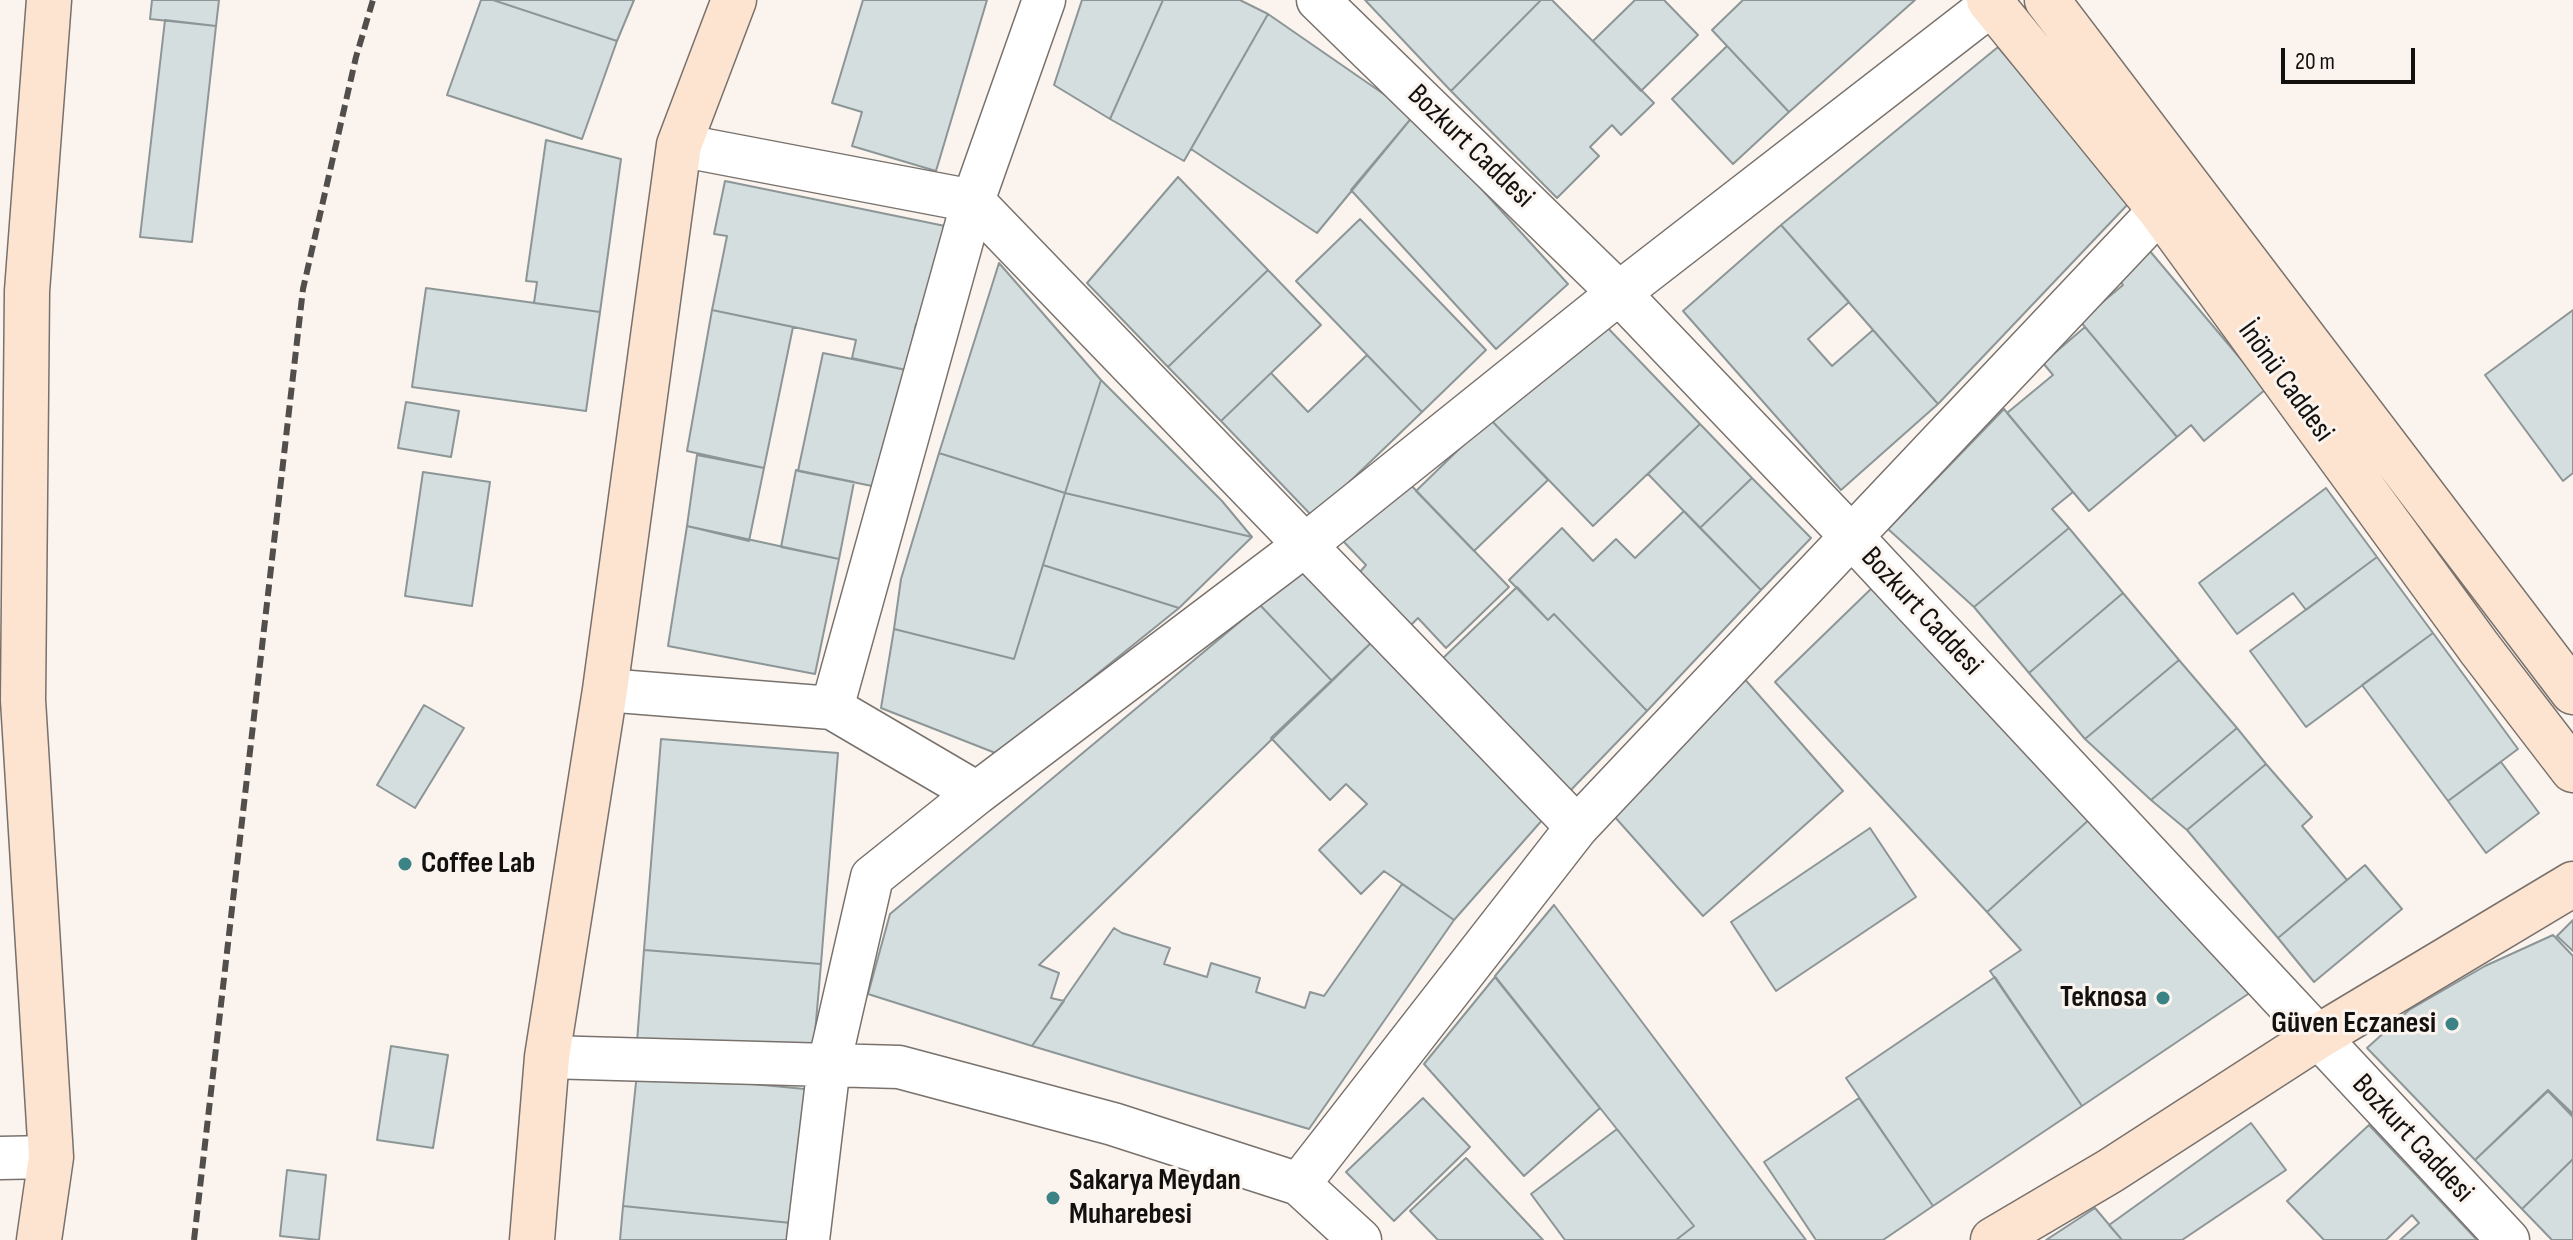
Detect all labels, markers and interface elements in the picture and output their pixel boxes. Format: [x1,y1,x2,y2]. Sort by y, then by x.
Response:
scale bar [2285,32,2419,82]
text: 20 m [2295,47,2335,76]
street label: Bozkurt Caddesi [1399,78,1541,216]
street label: İnönü Caddesi [2229,315,2341,449]
street label: Bozkurt Caddesi [1853,540,1989,684]
place label: Coffee Lab [421,846,535,882]
marker: Coffee Lab [396,855,414,873]
place label: Teknosa [2060,980,2147,1016]
marker: Teknosa [2154,989,2172,1007]
place label: Güven Eczanesi [2271,1006,2436,1042]
marker: Güven Eczanesi [2443,1015,2461,1033]
street label: Bozkurt Caddesi [2344,1067,2480,1211]
place label: Sakarya Meydan Muharebesi [1069,1163,1241,1234]
marker: Sakarya Meydan Muharebesi [1044,1189,1062,1207]

